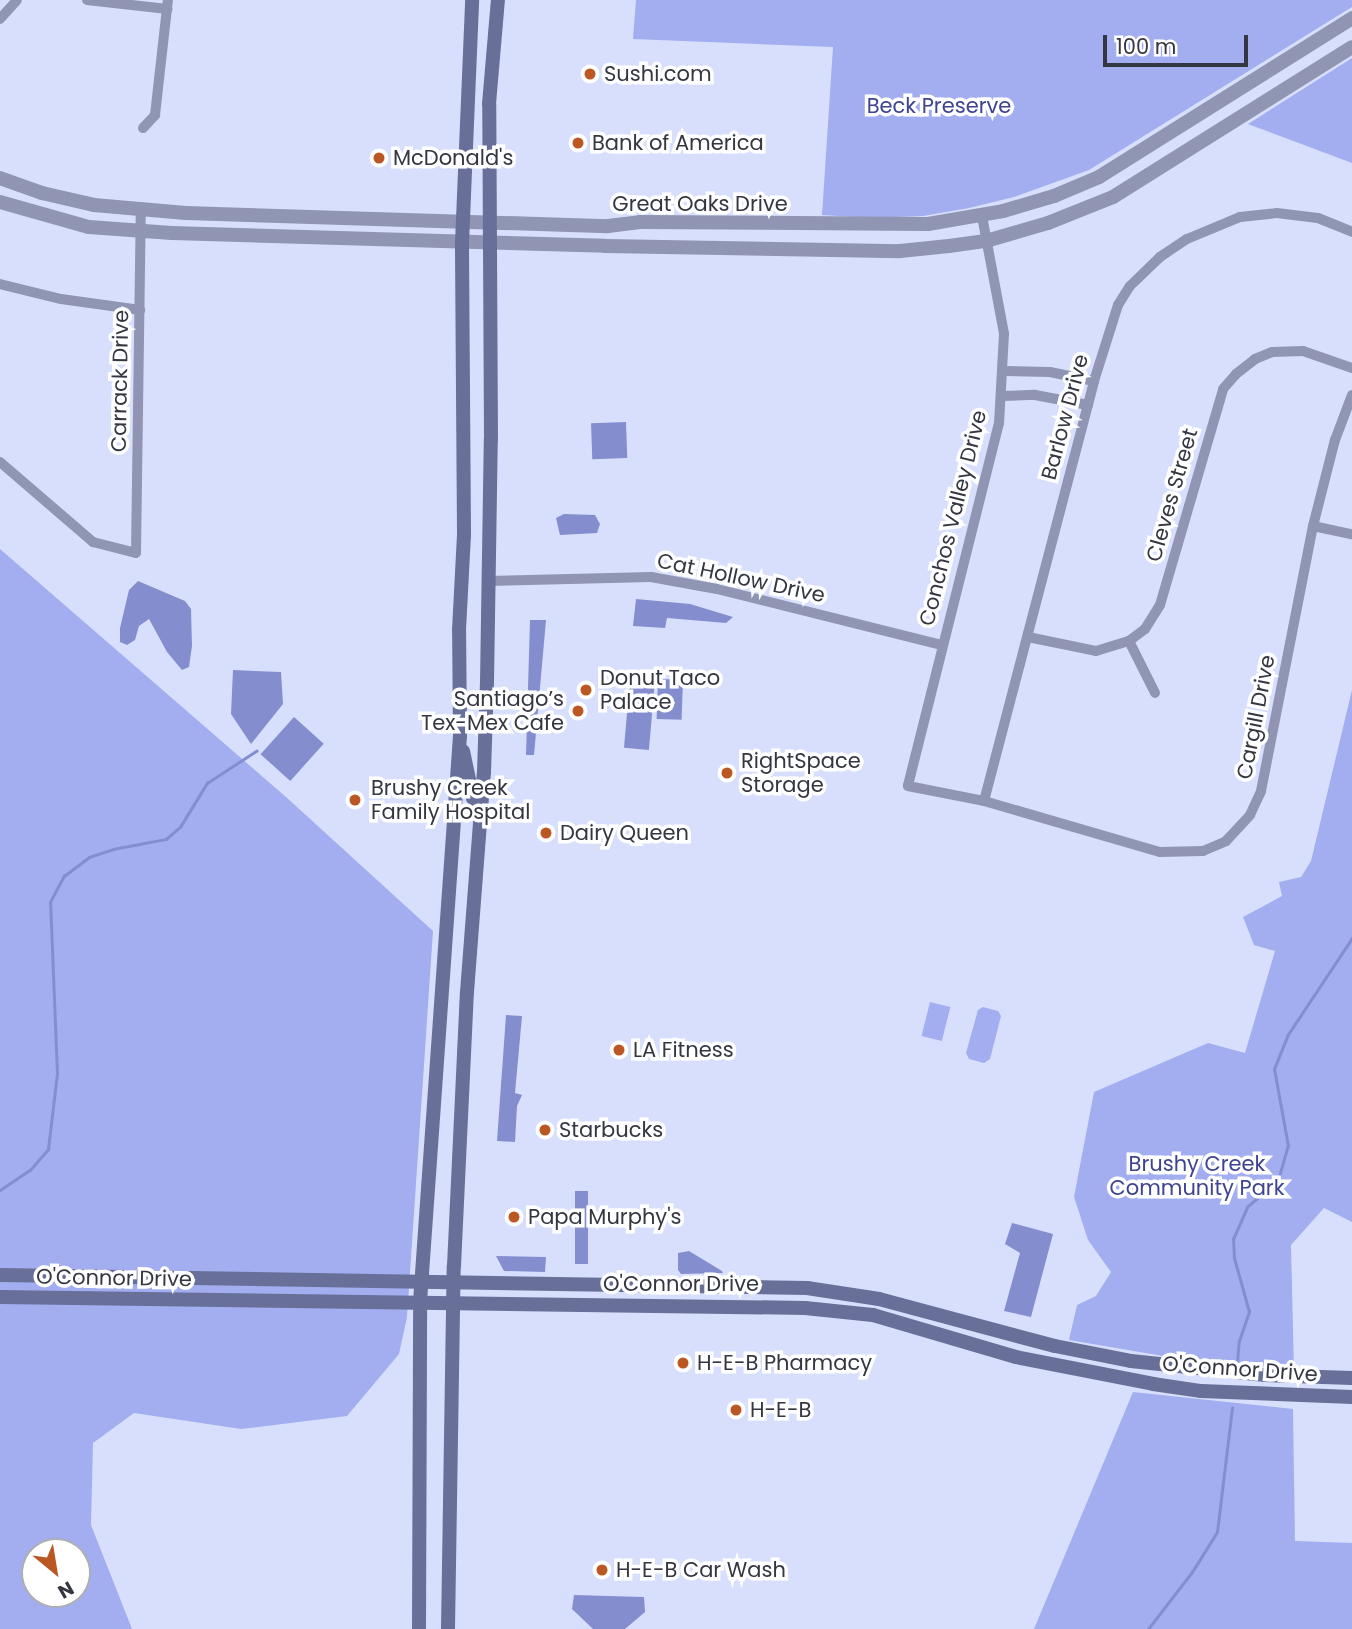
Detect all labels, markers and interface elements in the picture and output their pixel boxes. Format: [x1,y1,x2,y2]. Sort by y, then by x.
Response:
scale bar [1107,21,1252,65]
text: 100 m [1116,32,1176,61]
place label: Sushi.com [604,61,712,87]
marker: Sushi.com [582,66,598,82]
park label: Beck Preserve [867,93,1011,119]
place label: Bank of America [592,130,764,156]
marker: Bank of America [570,135,586,151]
place label: McDonald's [393,145,513,171]
marker: McDonald's [371,150,387,166]
street label: Great Oaks Drive [612,191,788,217]
street label: Carrack Drive [106,310,134,452]
street label: Barlow Drive [1036,351,1094,483]
street label: Conchos Valley Drive [914,408,992,628]
street label: Cleves Street [1141,426,1203,564]
street label: Cat Hollow Drive [655,548,827,608]
street label: Cargill Drive [1232,653,1280,781]
place label: Donut Taco Palace [600,665,720,715]
marker: Donut Taco Palace [578,682,594,698]
place label: Santiago’s Tex-Mex Cafe [421,686,564,736]
marker: Santiago’s Tex-Mex Cafe [570,703,586,719]
place label: RightSpace Storage [741,748,861,798]
marker: RightSpace Storage [719,765,735,781]
place label: Brushy Creek Family Hospital [371,775,530,825]
marker: Brushy Creek Family Hospital [345,790,365,810]
place label: Dairy Queen [560,820,689,846]
marker: Dairy Queen [538,825,554,841]
place label: LA Fitness [633,1037,734,1063]
marker: LA Fitness [611,1042,627,1058]
place label: Starbucks [559,1117,663,1143]
marker: Starbucks [537,1122,553,1138]
park label: Brushy Creek Community Park [1109,1151,1285,1201]
place label: Papa Murphy's [528,1204,681,1230]
marker: Papa Murphy's [506,1209,522,1225]
street label: O'Connor Drive [36,1264,192,1292]
street label: O'Connor Drive [603,1271,759,1297]
place label: H-E-B Pharmacy [697,1350,872,1376]
street label: O'Connor Drive [1161,1351,1319,1387]
marker: H-E-B Pharmacy [675,1355,691,1371]
place label: H-E-B [750,1397,811,1423]
marker: H-E-B [728,1402,744,1418]
north arrow [21,1538,91,1608]
place label: H-E-B Car Wash [616,1557,786,1583]
marker: H-E-B Car Wash [594,1562,610,1578]
text: N [53,1575,79,1605]

